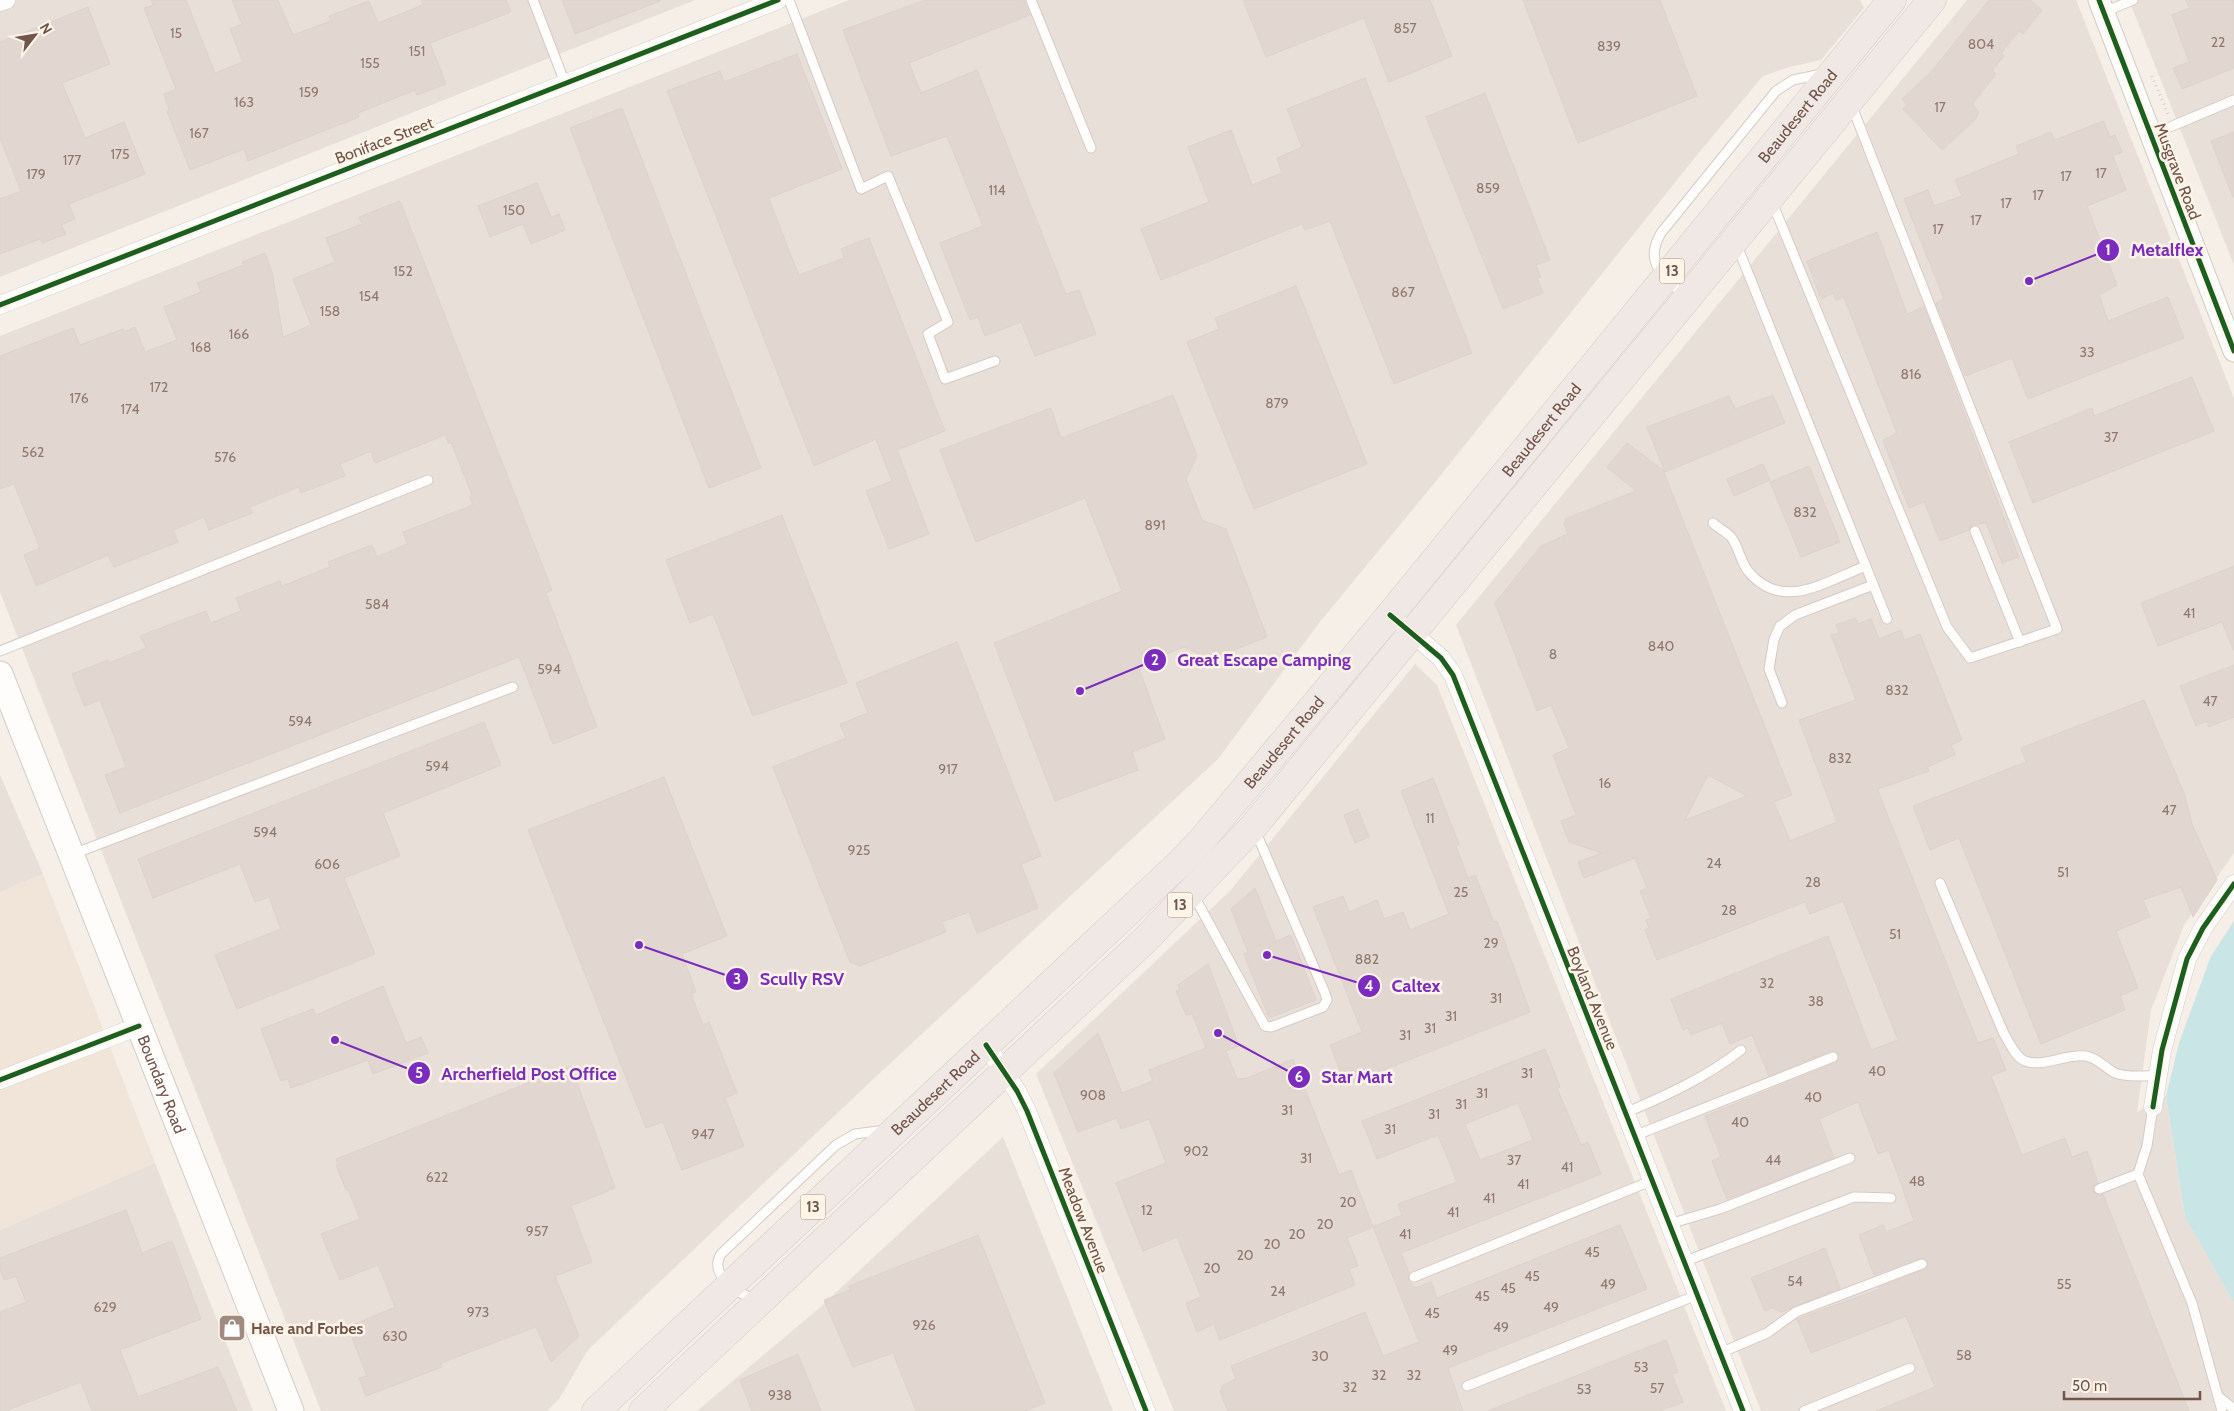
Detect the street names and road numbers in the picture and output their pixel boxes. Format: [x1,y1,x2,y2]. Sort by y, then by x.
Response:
street label: Beaudesert Road [1754,66,1841,167]
street label: Boniface Street [332,113,437,168]
street label: Musgrave Road [2150,120,2205,222]
road number: 13 [1660,258,1684,284]
street label: Beaudesert Road [1498,380,1585,480]
street label: Beaudesert Road [1240,693,1328,793]
road number: 13 [1168,892,1192,918]
street label: Boyland Avenue [1563,944,1622,1053]
street label: Boundary Road [134,1033,189,1136]
street label: Beaudesert Road [887,1047,984,1139]
street label: Meadow Avenue [1055,1164,1113,1276]
road number: 13 [800,1194,826,1220]

